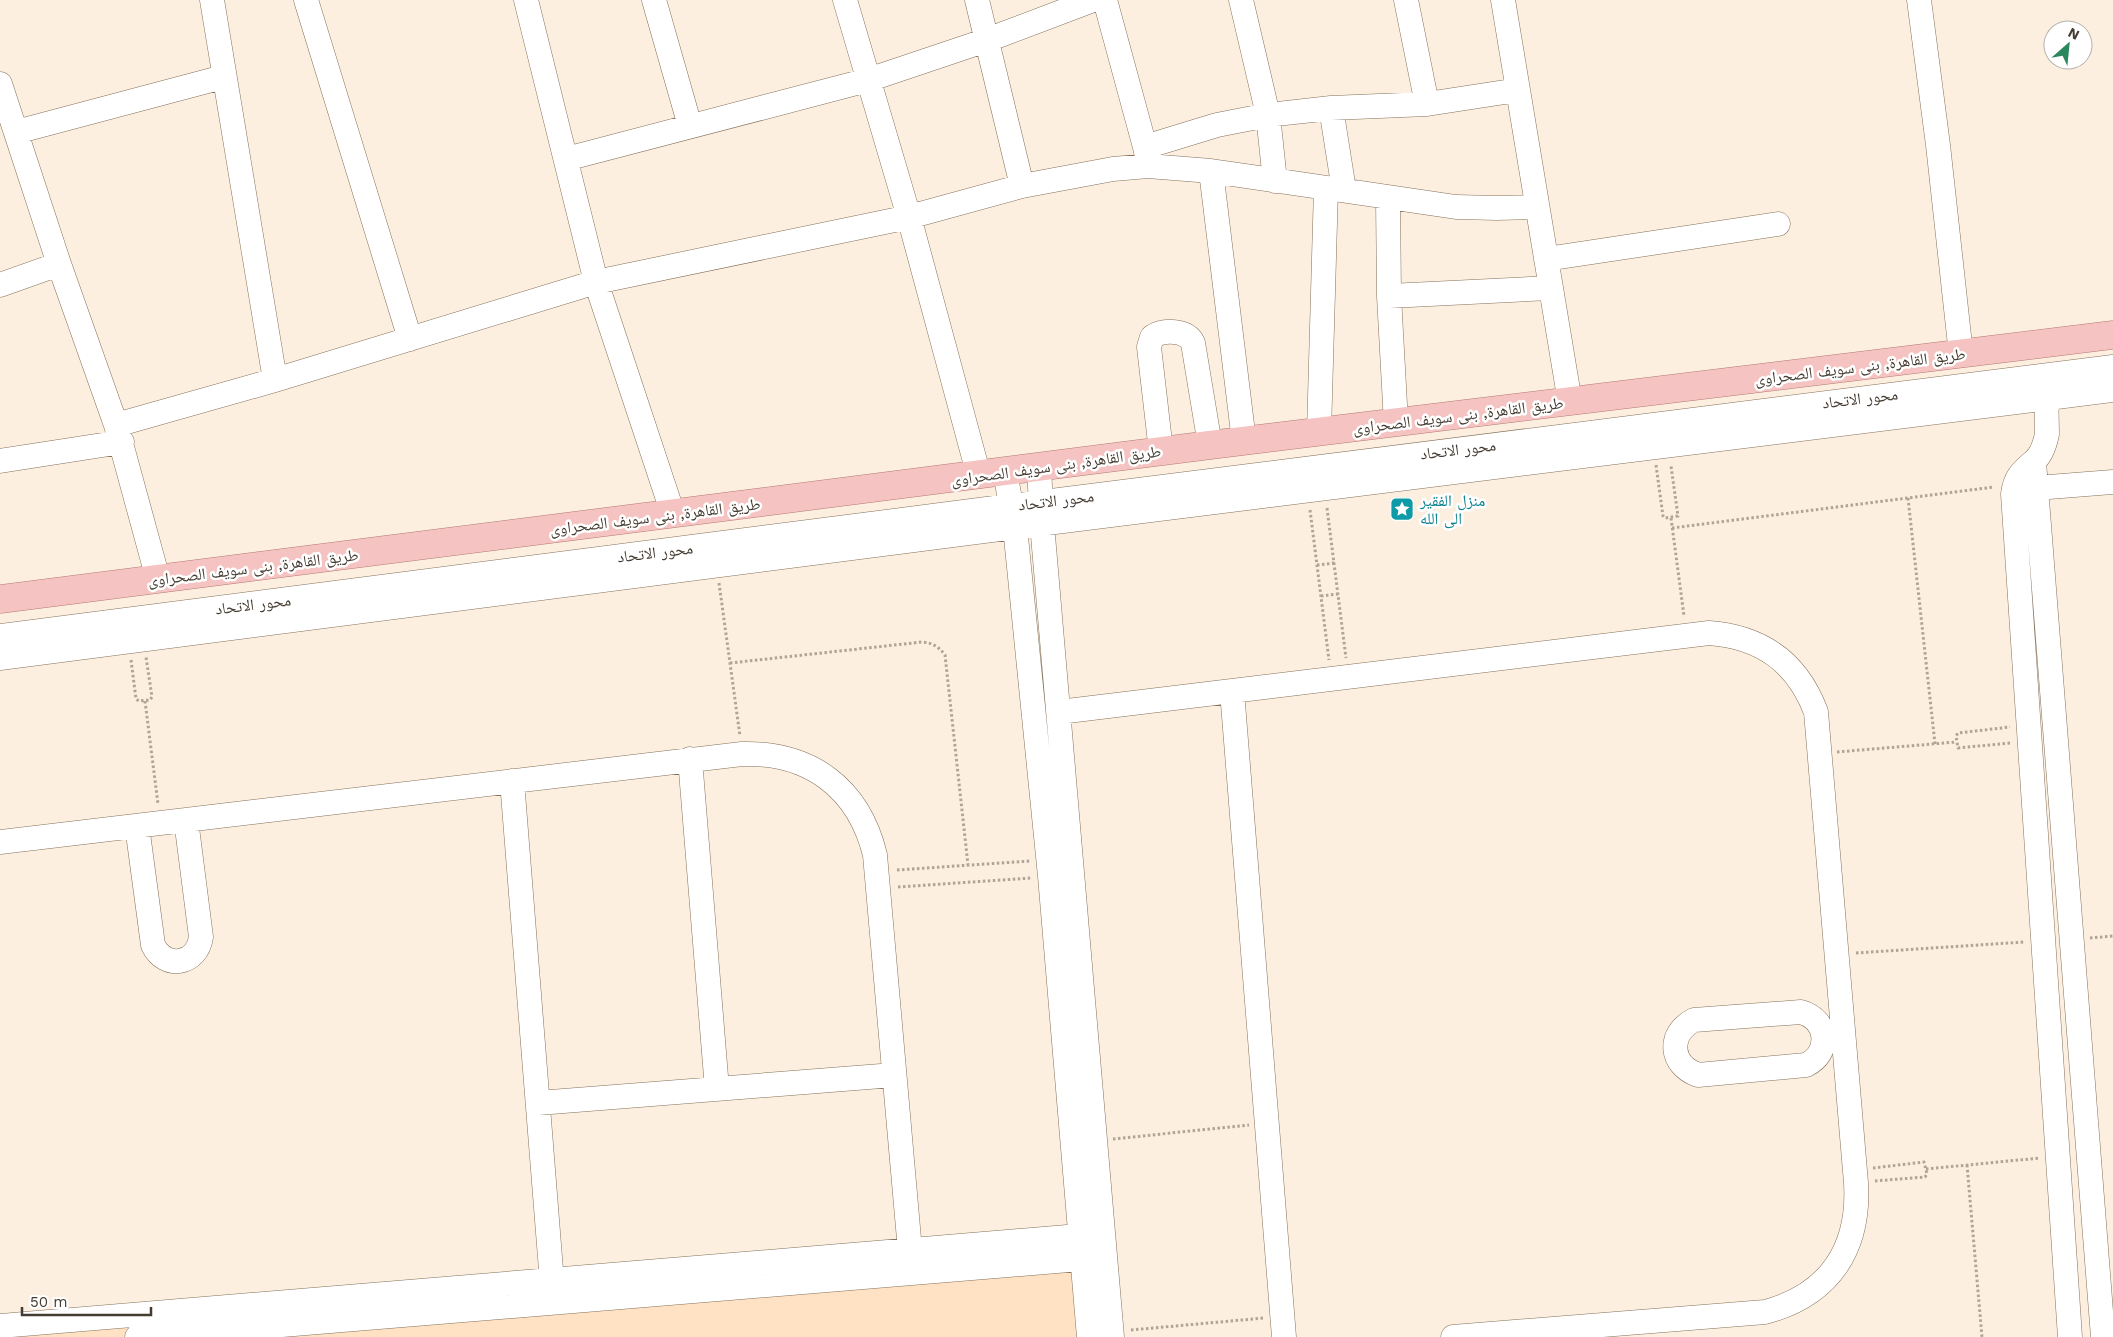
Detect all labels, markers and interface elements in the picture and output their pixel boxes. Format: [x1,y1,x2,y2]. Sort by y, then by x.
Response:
north arrow [2043,20,2093,70]
text: N [2066,24,2082,43]
street label: طريق القاهرة, بنى سويف الصحراوى [1754,344,1967,390]
street label: محور الاتحاد [1821,384,1899,413]
street label: طريق القاهرة, بنى سويف الصحراوى [1352,393,1565,439]
street label: محور الاتحاد [1419,435,1497,464]
street label: طريق القاهرة, بنى سويف الصحراوى [950,441,1163,491]
street label: محور الاتحاد [1017,486,1095,515]
place label: منزل الفقير الى الله [1419,491,1485,529]
street label: طريق القاهرة, بنى سويف الصحراوى [549,494,762,540]
place icon: منزل الفقير الى الله [1389,496,1415,522]
street label: محور الاتحاد [616,538,694,567]
street label: طريق القاهرة, بنى سويف الصحراوى [147,545,360,591]
street label: محور الاتحاد [214,590,292,619]
scale bar [22,1284,151,1316]
text: 50 m [30,1293,67,1311]

